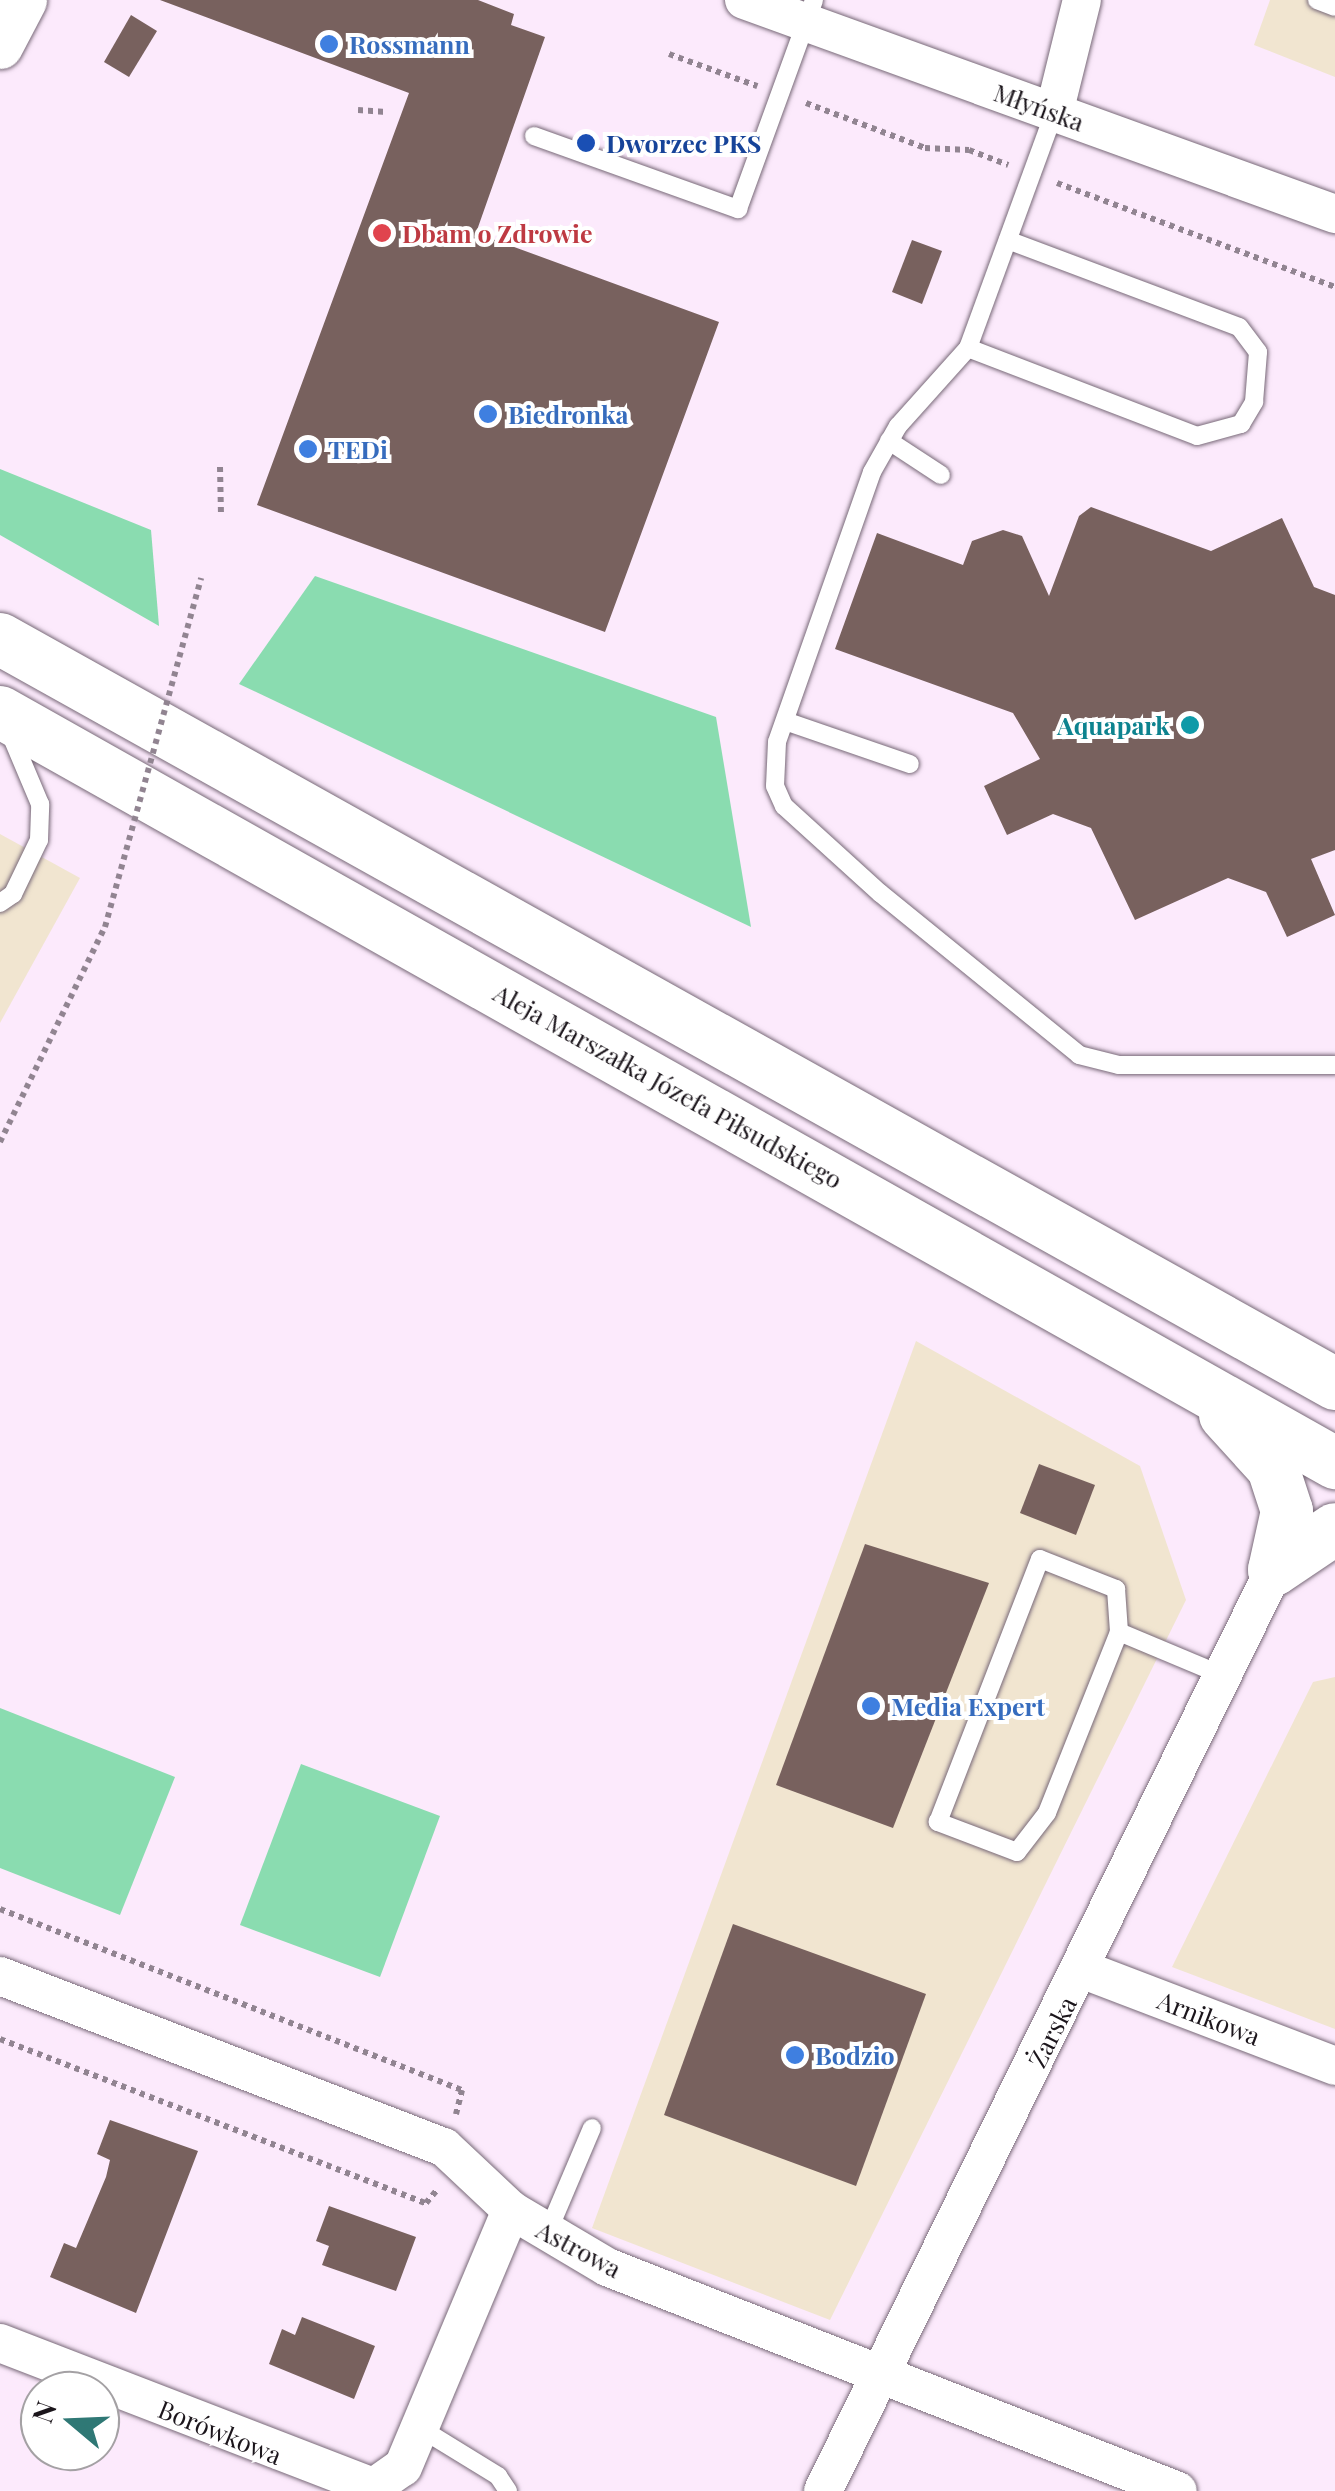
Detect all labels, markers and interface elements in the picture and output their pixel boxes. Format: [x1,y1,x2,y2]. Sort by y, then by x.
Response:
place label: Rossmann [349,29,470,59]
marker: Rossmann [318,33,340,55]
street label: Młyńska [990,77,1088,137]
place label: Dworzec PKS [606,128,761,158]
marker: Dworzec PKS [575,132,597,154]
place label: Dbam o Zdrowie [402,218,593,248]
marker: Dbam o Zdrowie [371,222,393,244]
place label: Biedronka [508,399,628,429]
marker: Biedronka [477,403,499,425]
place label: TEDi [328,434,388,464]
marker: TEDi [297,438,319,460]
place label: Aquapark [1057,710,1170,740]
marker: Aquapark [1179,714,1201,736]
street label: Aleja Marszałka Józefa Piłsudskiego [488,977,848,1195]
place label: Media Expert [891,1691,1045,1721]
marker: Media Expert [860,1695,882,1717]
street label: Arnikowa [1154,1985,1264,2051]
street label: Żarska [1021,1992,1083,2072]
place label: Bodzio [815,2040,895,2070]
marker: Bodzio [784,2044,806,2066]
street label: Astrowa [532,2214,626,2284]
north arrow [20,2371,120,2471]
street label: Borówkowa [154,2394,286,2470]
text: N [22,2396,64,2427]

